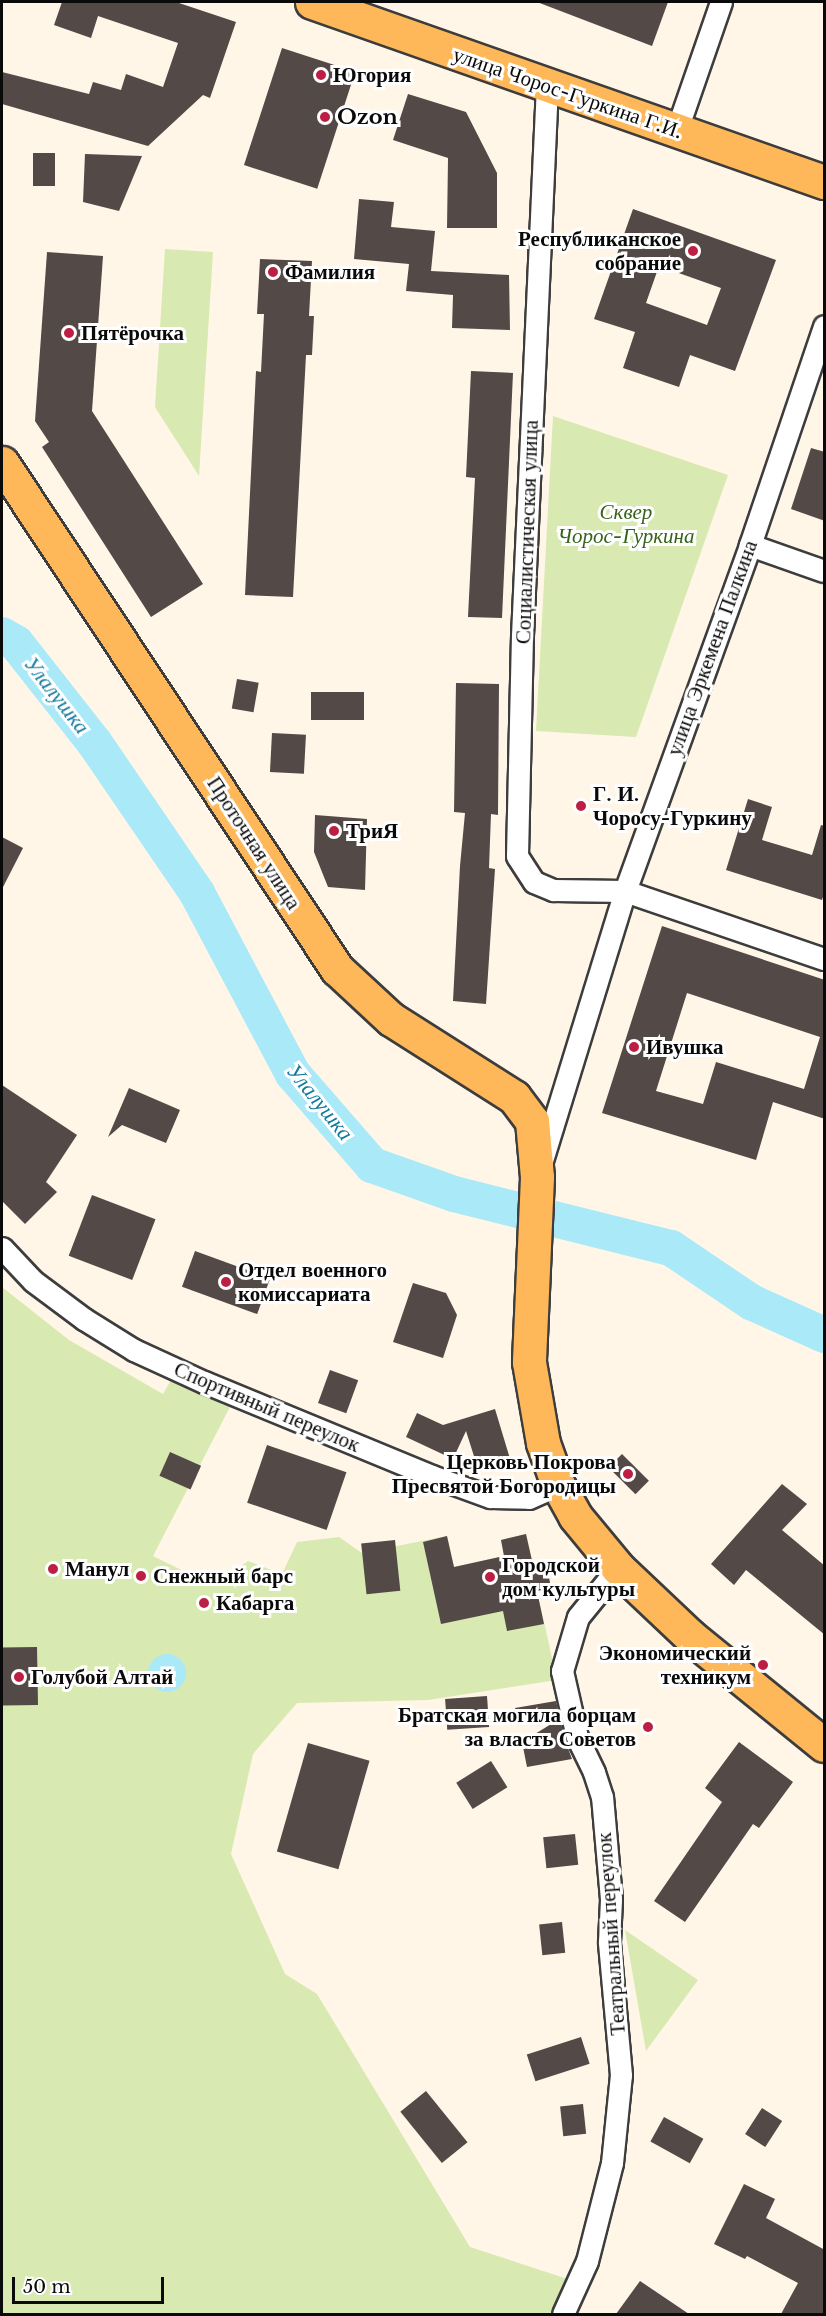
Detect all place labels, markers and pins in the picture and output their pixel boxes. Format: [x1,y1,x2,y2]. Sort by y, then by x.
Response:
place label: Югория [333,62,411,88]
marker: Югория [314,68,328,82]
place label: Ozon [337,104,398,130]
marker: Ozon [318,110,332,124]
place label: Республиканское собрание [518,226,681,276]
marker: Республиканское собрание [686,244,700,258]
place label: Фамилия [285,259,375,285]
marker: Фамилия [266,265,280,279]
place label: Пятёрочка [81,320,184,346]
marker: Пятёрочка [62,326,76,340]
place label: Г. И. Чоросу-Гуркину [593,781,752,831]
marker: Г. И. Чоросу-Гуркину [574,799,588,813]
place label: ТриЯ [346,818,398,844]
marker: ТриЯ [327,824,341,838]
place label: Ивушка [646,1034,723,1060]
marker: Ивушка [627,1040,641,1054]
place label: Отдел военного комиссариата [238,1257,387,1307]
marker: Отдел военного комиссариата [219,1275,233,1289]
place label: Церковь Покрова Пресвятой Богородицы [392,1449,616,1499]
marker: Церковь Покрова Пресвятой Богородицы [621,1467,635,1481]
place label: Городской дом культуры [502,1552,635,1602]
place label: Манул [65,1556,129,1582]
marker: Манул [46,1562,60,1576]
place label: Снежный барс [153,1563,293,1589]
marker: Снежный барс [134,1569,148,1583]
marker: Городской дом культуры [483,1570,497,1584]
place label: Кабарга [216,1590,294,1616]
marker: Кабарга [197,1596,211,1610]
place label: Экономический техникум [599,1640,751,1690]
marker: Экономический техникум [756,1658,770,1672]
place label: Голубой Алтай [31,1664,173,1690]
marker: Голубой Алтай [12,1670,26,1684]
place label: Братская могила борцам за власть Советов [398,1702,636,1752]
marker: Братская могила борцам за власть Советов [641,1720,655,1734]

